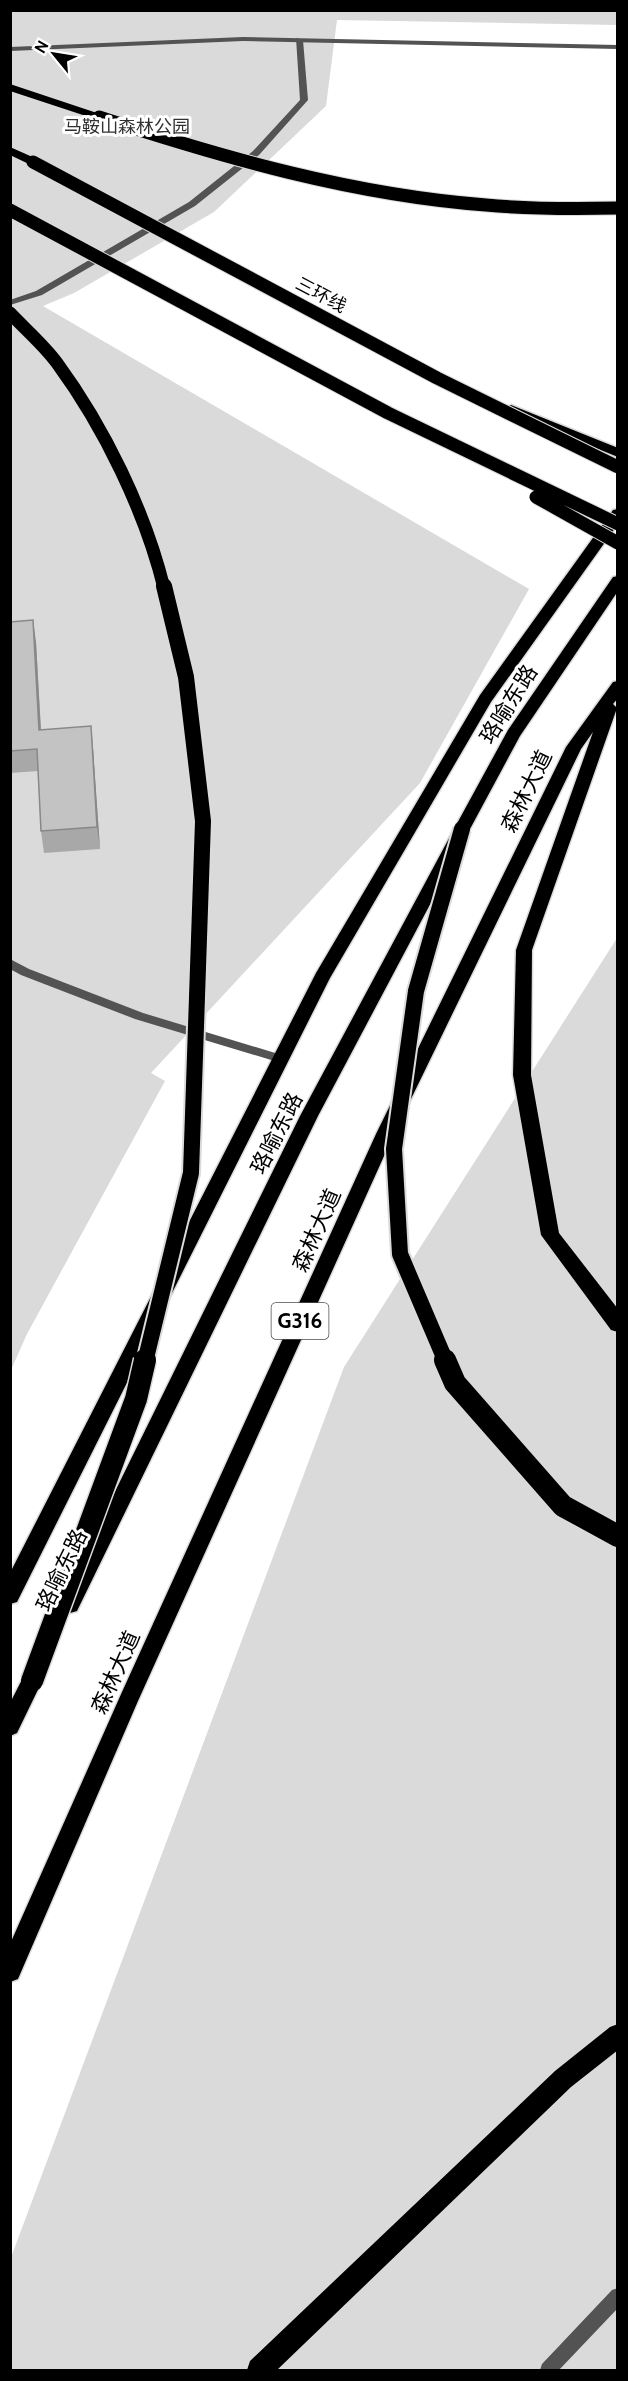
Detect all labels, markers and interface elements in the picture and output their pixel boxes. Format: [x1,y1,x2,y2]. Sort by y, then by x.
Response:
north arrow [24,24,84,84]
text: N [30,37,52,56]
park label: 马鞍山森林公园 [64,116,190,138]
street label: 三环线 [292,273,350,317]
street label: 珞喻东路 [474,660,543,749]
street label: 森林大道 [495,746,558,837]
street label: 珞喻东路 [244,1088,308,1179]
street label: 森林大道 [286,1185,347,1276]
road number: G316 [272,1303,328,1339]
street label: 珞喻东路 [30,1525,93,1616]
street label: 森林大道 [85,1627,146,1718]

